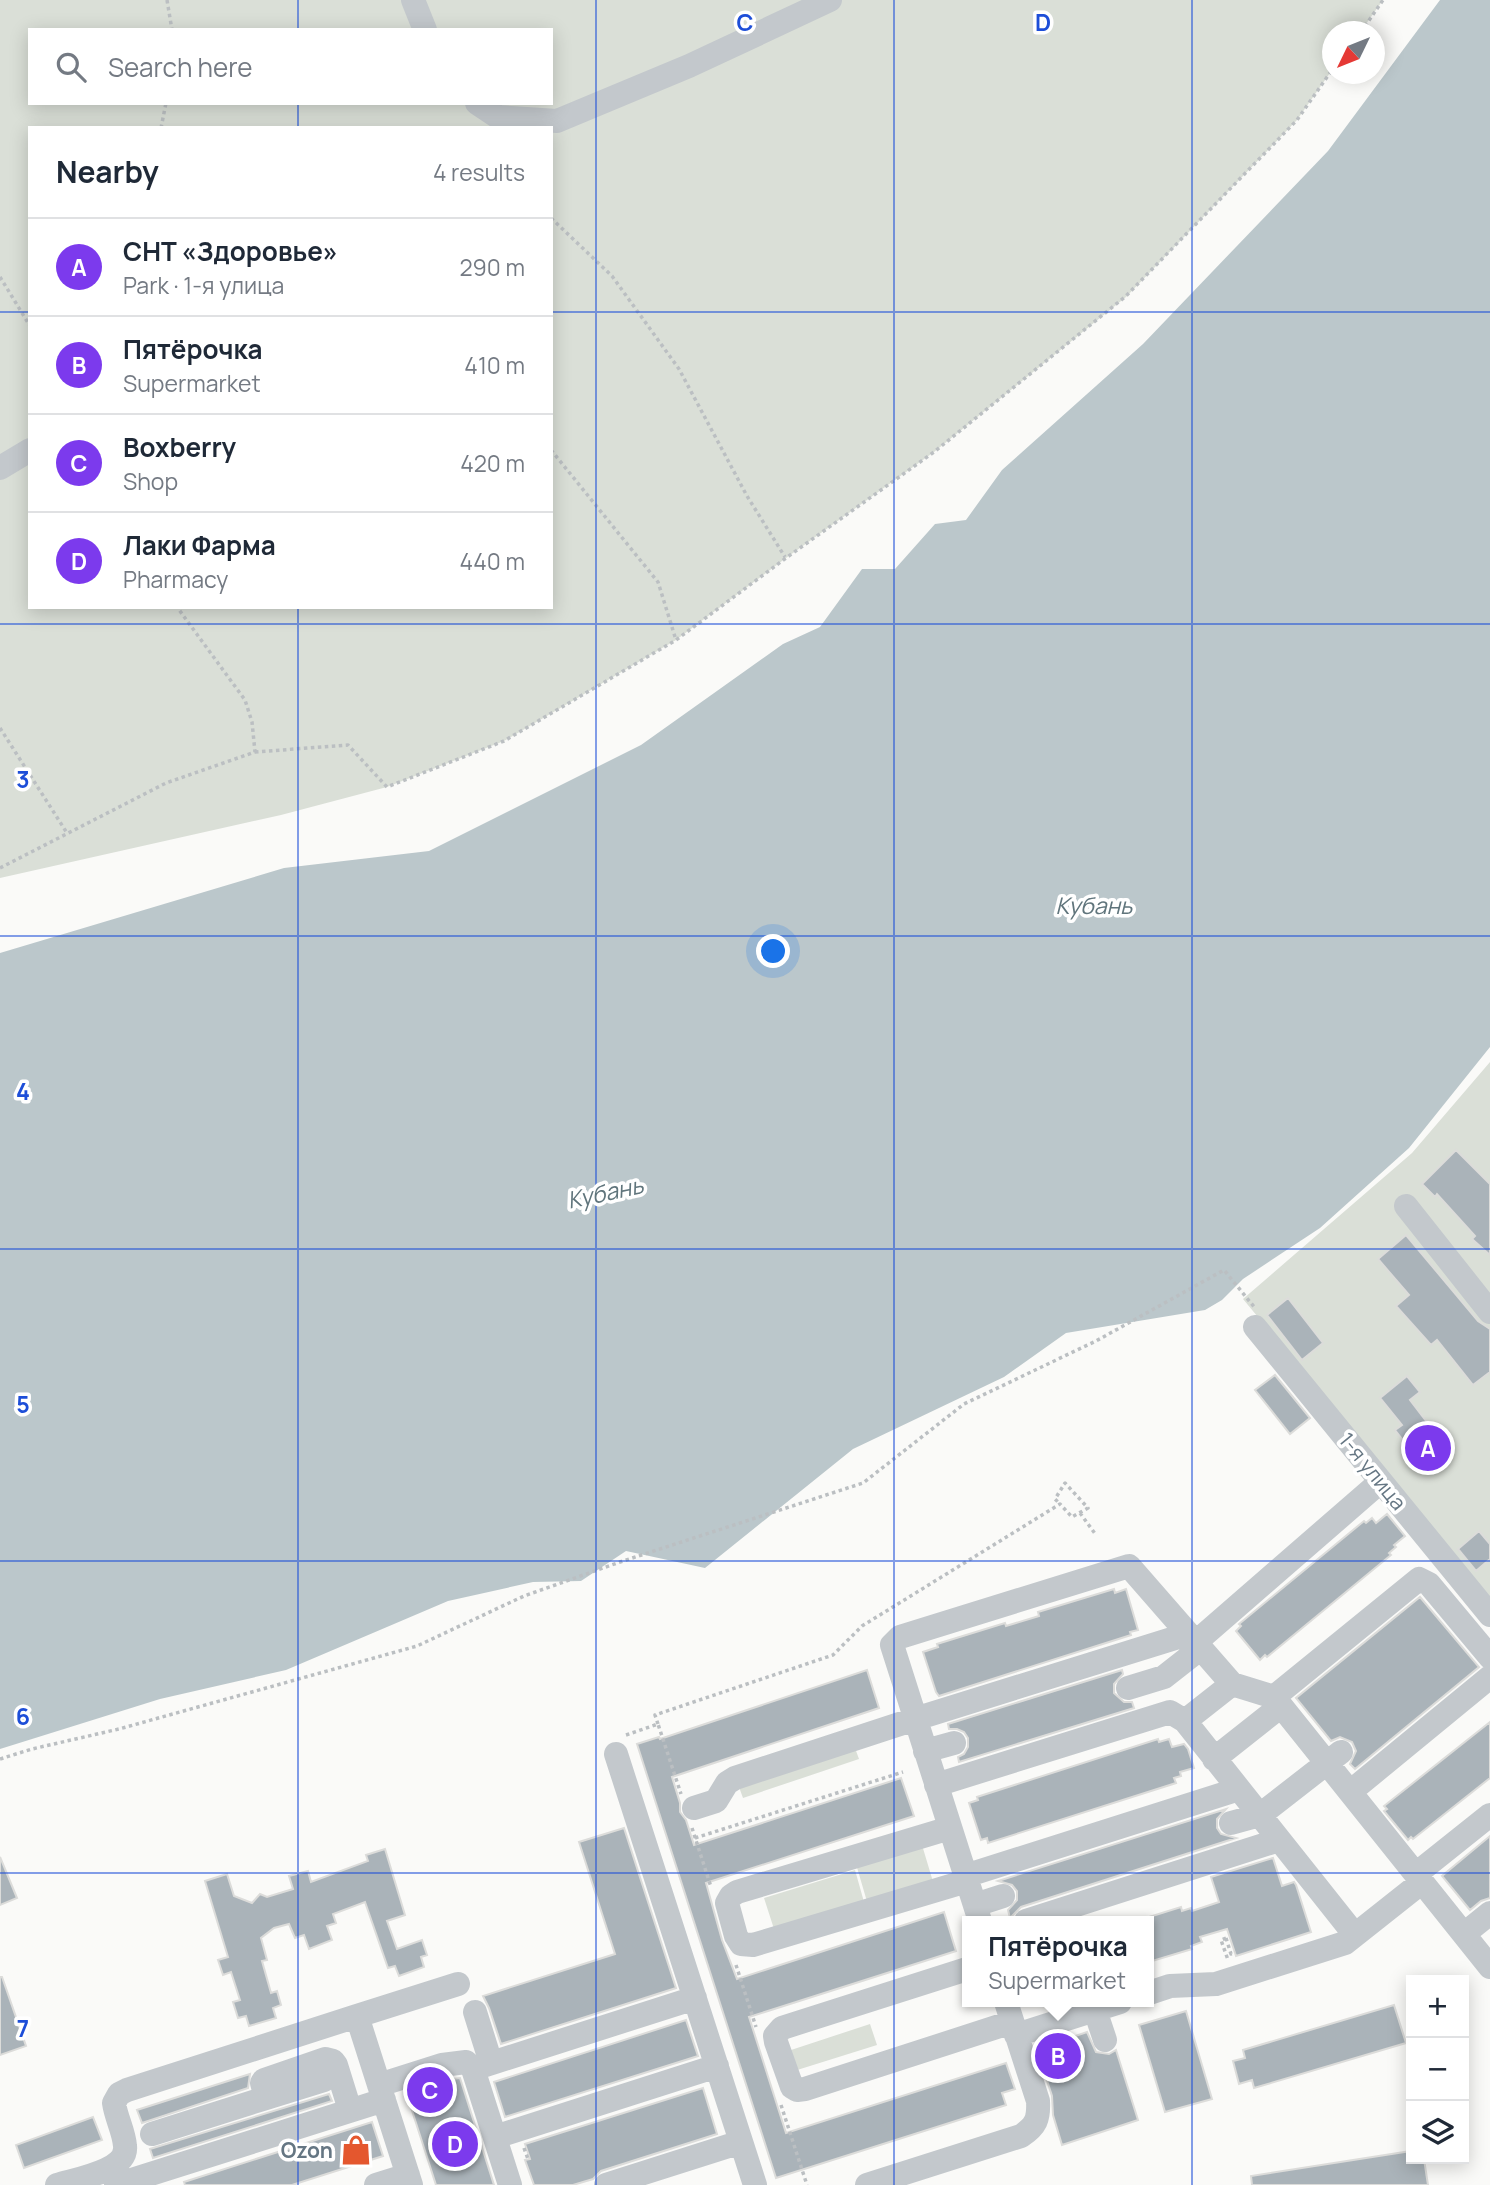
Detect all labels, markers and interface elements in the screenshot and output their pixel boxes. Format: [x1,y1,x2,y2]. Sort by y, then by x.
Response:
text: C [737,6,754,38]
text: D [1035,6,1051,38]
north arrow [1322,21,1385,84]
search box [28,28,553,105]
icon: search [52,48,90,86]
text: Search here [108,49,253,85]
text: Nearby [56,151,159,192]
text: 4 results [433,156,525,188]
text: СНТ «Здоровье» [123,233,338,269]
text: A [71,251,87,283]
text: 290 m [459,251,525,283]
text: Park · 1-я улица [123,269,284,301]
text: Пятёрочка [123,331,262,367]
text: B [72,349,86,381]
text: 410 m [464,349,525,381]
text: Supermarket [123,367,261,399]
text: Boxberry [123,429,236,465]
text: C [71,447,88,479]
text: 420 m [460,447,525,479]
text: Shop [123,465,178,497]
text: Лаки Фарма [123,527,276,563]
text: D [71,545,87,577]
text: 440 m [460,545,525,577]
text: Pharmacy [123,563,228,595]
text: 3 [16,763,30,795]
water label: Кубань [1056,889,1133,921]
your location [756,934,790,968]
text: 4 [16,1075,30,1107]
water label: Кубань [564,1168,647,1216]
text: 5 [16,1388,30,1420]
pin: A [1405,1422,1451,1474]
street label: 1-я улица [1333,1426,1413,1516]
text: 6 [16,1700,30,1732]
popup [962,1916,1154,2007]
text: Пятёрочка [988,1928,1128,1964]
text: Supermarket [988,1964,1126,1996]
map controls [1406,1975,1469,2164]
button: + [1406,1975,1469,2038]
text: 7 [17,2012,29,2044]
pin: B [1035,2030,1081,2082]
button: − [1406,2038,1469,2101]
pin: C [407,2064,453,2116]
button: layers [1406,2101,1469,2164]
pin: D [432,2118,478,2170]
shop icon: Ozon [339,2133,373,2167]
place label: Ozon [281,2136,333,2164]

